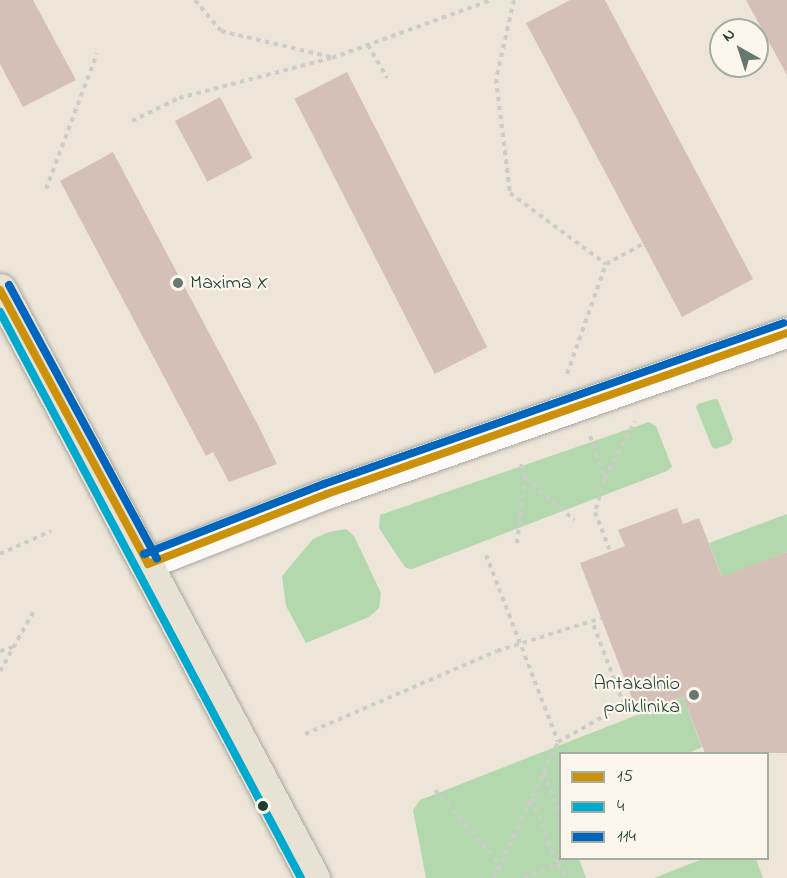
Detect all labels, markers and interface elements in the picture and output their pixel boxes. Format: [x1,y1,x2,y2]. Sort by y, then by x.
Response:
north arrow [709,18,769,78]
text: N [717,23,741,48]
place label: Maxima X [190,271,268,295]
marker: Maxima X [171,276,185,290]
place label: Antakalnio poliklinika [594,672,680,719]
marker: Antakalnio poliklinika [685,686,703,704]
legend [559,752,769,860]
text: 15 [617,764,633,790]
text: 4 [617,794,624,820]
unlabelled marker [257,800,269,812]
text: 114 [617,824,636,850]

